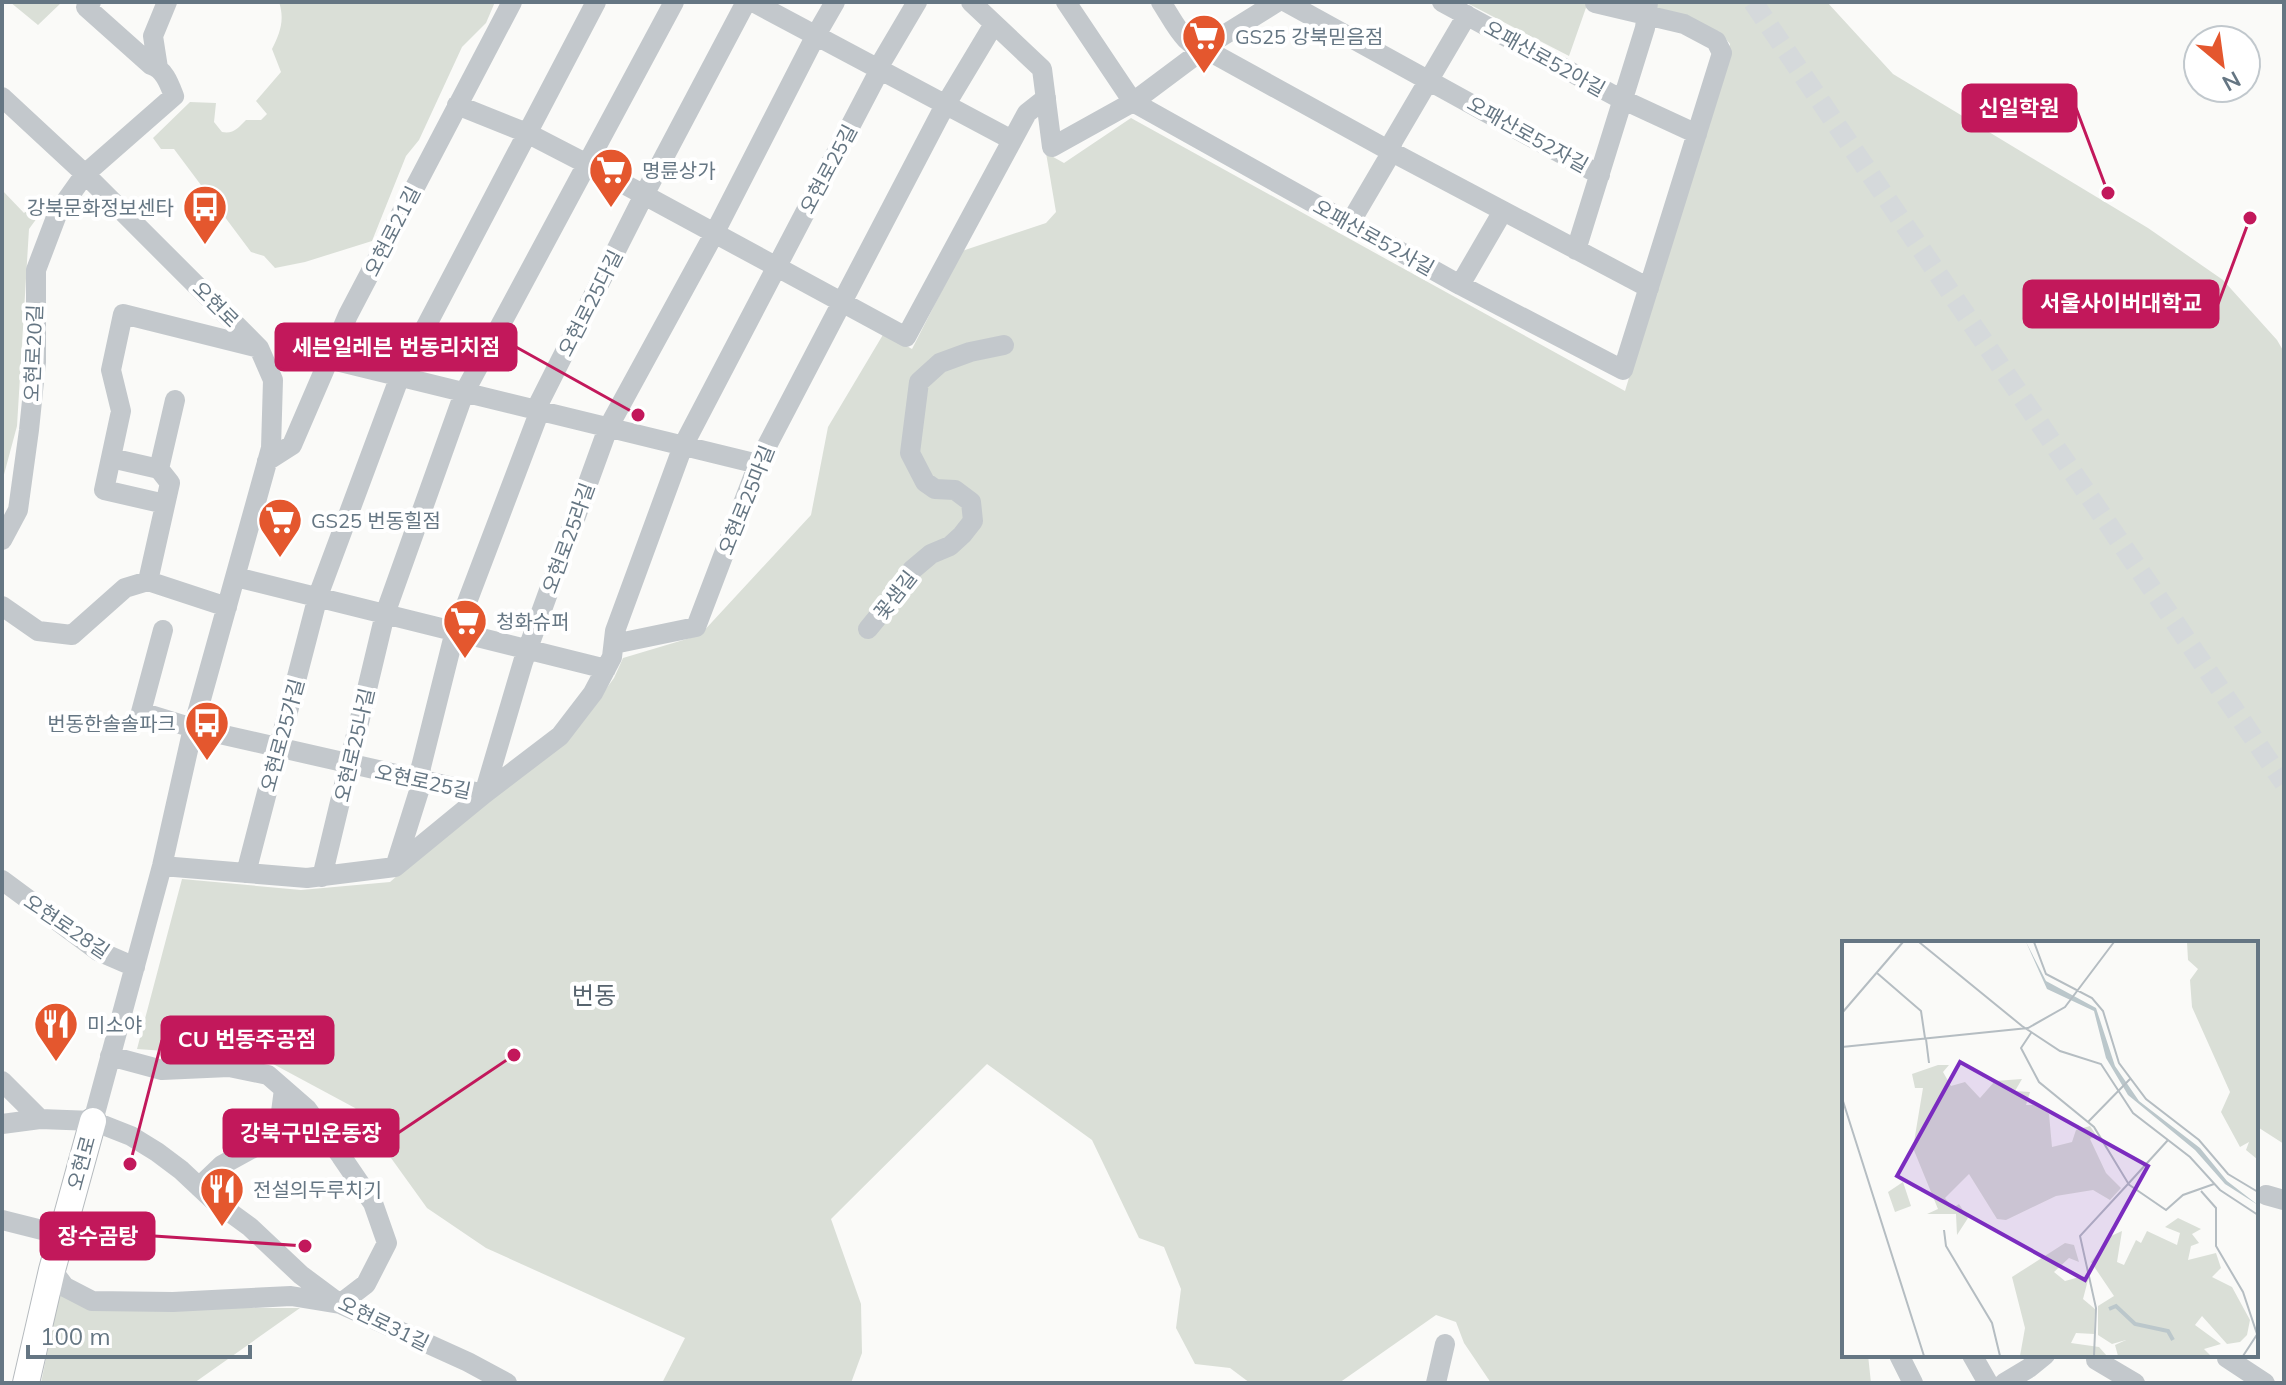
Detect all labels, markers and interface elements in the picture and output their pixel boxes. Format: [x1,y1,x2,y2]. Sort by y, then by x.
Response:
supermarket icon: GS25 강북믿음점 [1180,12,1228,75]
street label: 오패산로52아길 [1480,14,1610,102]
place label: GS25 강북믿음점 [1235,24,1383,49]
north arrow [2182,24,2262,104]
text: N [2218,65,2246,98]
callout: 신일학원 [1963,85,2076,131]
street label: 오패산로52자길 [1463,90,1593,178]
text: 신일학원 [1979,94,2059,122]
street label: 오현로25길 [794,120,862,218]
supermarket icon: 명륜상가 [587,146,635,209]
place label: 명륜상가 [642,158,716,183]
street label: 오현로21길 [359,182,425,280]
bus stop icon: 강북문화정보센타 [181,183,229,246]
street label: 오패산로52사길 [1309,193,1439,281]
place label: 강북문화정보센타 [27,195,174,220]
street label: 오현로25다길 [553,246,627,360]
street label: 오현로 [188,276,244,332]
callout: 서울사이버대학교 [2024,281,2218,327]
text: 서울사이버대학교 [2040,289,2202,317]
street label: 오현로20길 [19,304,47,402]
callout: 세븐일레븐 번동리치점 [276,324,516,370]
text: 세븐일레븐 번동리치점 [292,333,500,361]
street label: 오현로25마길 [713,442,779,558]
street label: 오현로25라길 [536,479,600,597]
supermarket icon: GS25 번동힐점 [256,496,304,559]
place label: GS25 번동힐점 [311,508,441,533]
street label: 꽃샘길 [868,566,922,624]
supermarket icon: 청화슈퍼 [441,597,489,660]
place label: 청화슈퍼 [496,609,570,634]
street label: 오현로25가길 [255,676,309,794]
street label: 오현로25나길 [329,686,379,804]
bus stop icon: 번동한솔솔파크 [183,699,231,762]
place label: 번동한솔솔파크 [47,711,176,736]
street label: 오현로25길 [373,759,473,803]
street label: 오현로28길 [20,888,114,964]
inset map [1842,941,2258,1357]
district label: 번동 [572,980,616,1010]
restaurant icon: 미소야 [32,1000,80,1063]
place label: 미소야 [87,1012,142,1037]
callout: CU 번동주공점 [162,1017,333,1063]
text: CU 번동주공점 [178,1025,316,1053]
callout: 강북구민운동장 [224,1110,398,1156]
text: 강북구민운동장 [240,1119,382,1147]
street label: 오현로 [62,1133,100,1193]
restaurant icon: 전설의두루치기 [198,1165,246,1228]
place label: 전설의두루치기 [253,1177,382,1202]
callout: 장수곰탕 [41,1213,154,1259]
text: 장수곰탕 [58,1222,138,1250]
street label: 오현로31길 [335,1290,433,1356]
scale bar [28,1309,250,1359]
text: 100 m [40,1321,111,1351]

